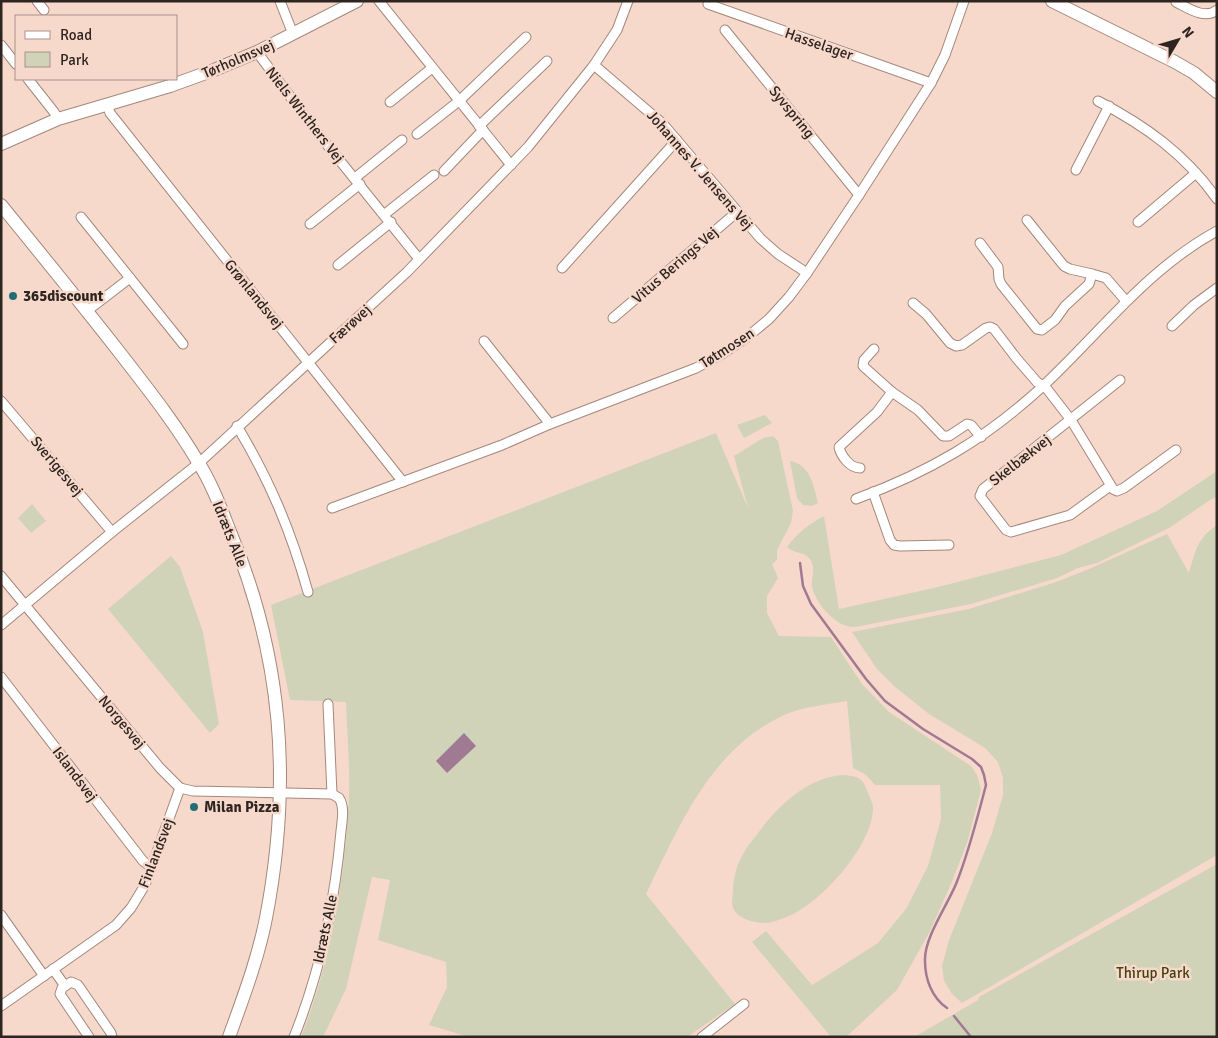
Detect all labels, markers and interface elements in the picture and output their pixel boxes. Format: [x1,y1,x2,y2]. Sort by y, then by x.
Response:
legend [15,15,178,80]
north arrow [1153,15,1203,65]
text: N [1178,23,1198,41]
street label: Hasselager [782,24,856,64]
text: Road [60,26,92,44]
street label: Tørholmsvej [199,36,277,82]
text: Park [60,51,89,69]
street label: Niels Winthers Vej [262,63,348,167]
street label: Syvspring [765,82,819,142]
street label: Johannes V. Jensens Vej [643,107,757,233]
street label: Vitus Berings Vej [628,223,722,307]
street label: Grønlandsvej [221,256,287,332]
place label: 365discount [23,287,104,305]
marker: 365discount [7,290,19,302]
street label: Færøvej [325,300,375,348]
street label: Tøtmosen [696,324,758,372]
street label: Skelbækvej [986,430,1054,490]
street label: Sverigesvej [27,433,87,499]
street label: Idræts Alle [209,498,251,570]
street label: Norgesvej [95,692,149,752]
street label: Islandsvej [49,743,101,805]
place label: Milan Pizza [204,798,280,816]
marker: Milan Pizza [188,801,200,813]
street label: Finlandsvej [134,816,178,890]
street label: Idræts Alle [309,893,341,965]
park label: Thirup Park [1116,964,1190,982]

